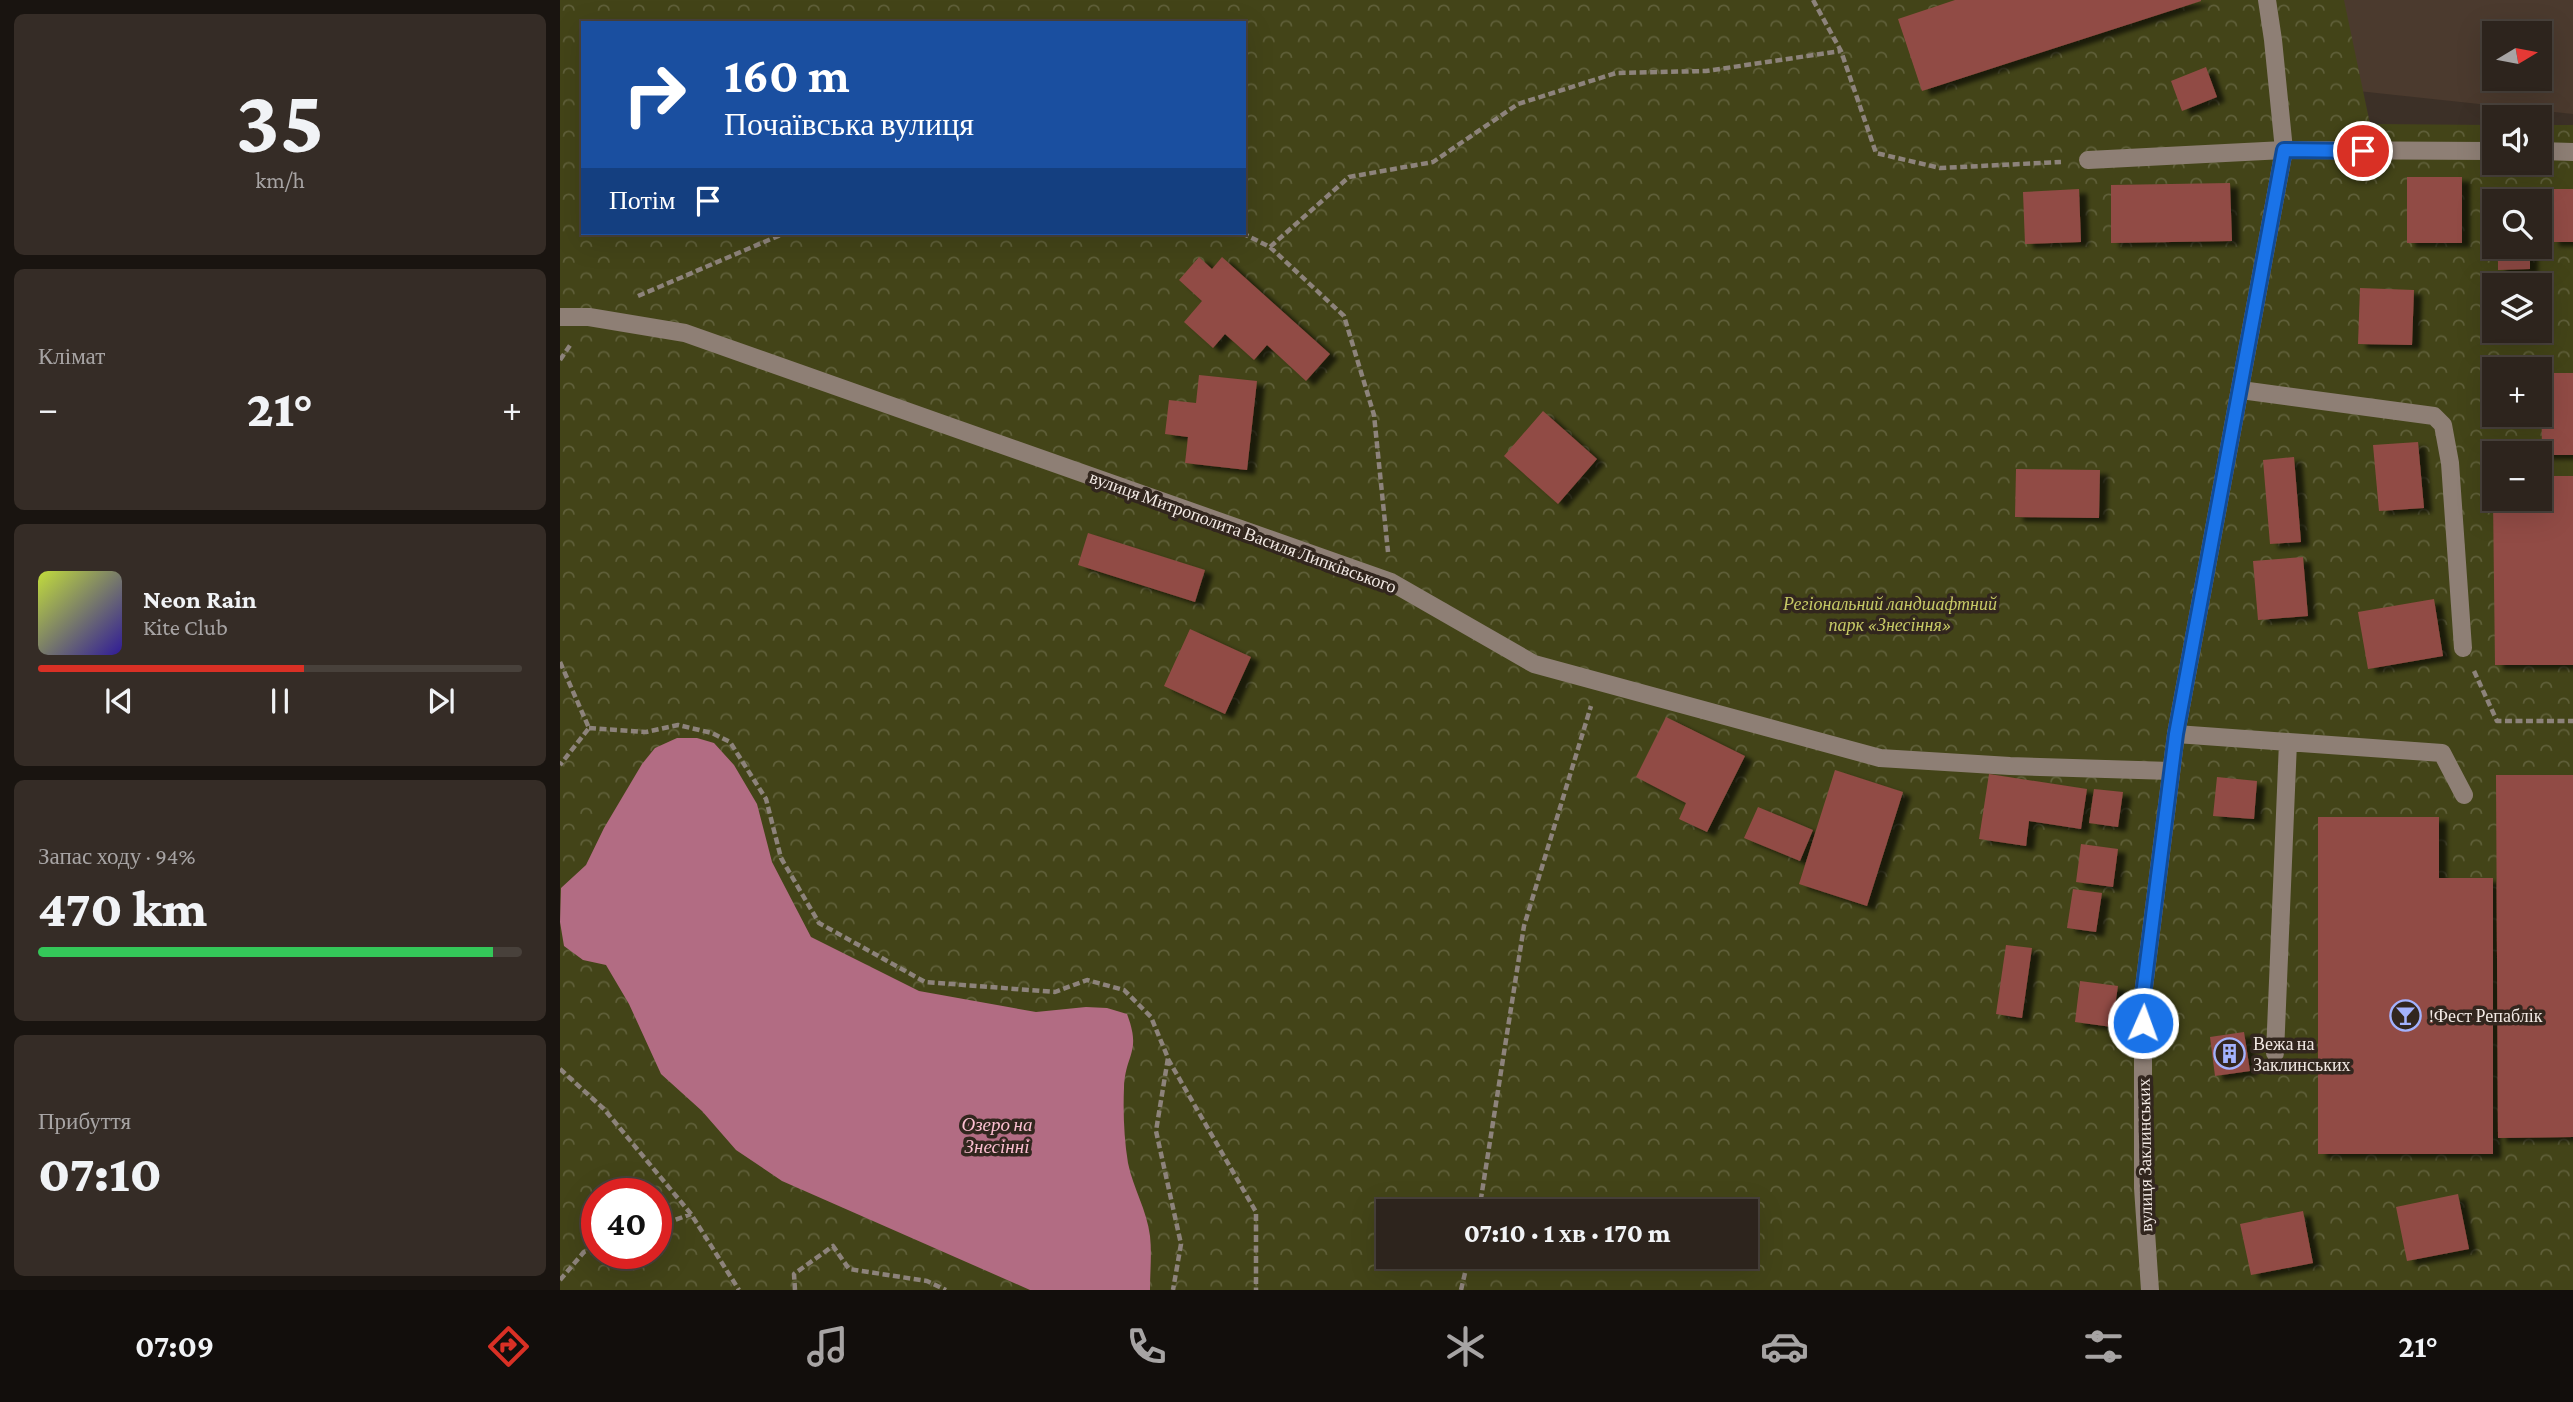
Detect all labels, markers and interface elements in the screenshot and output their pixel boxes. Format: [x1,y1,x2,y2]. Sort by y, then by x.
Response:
north arrow [2482,21,2552,91]
map controls [2482,21,2552,511]
text: 160 m [724,48,850,103]
icon: right [609,49,700,140]
text: 35 [235,70,325,172]
button: sound [2482,105,2552,175]
text: Почаївська вулиця [724,106,974,142]
pin [2333,121,2393,181]
icon: arrive [2344,132,2382,170]
text: km/h [255,167,305,193]
icon: arrive [689,182,727,220]
text: Потім [609,186,675,215]
button: search [2482,189,2552,259]
button: layers [2482,273,2552,343]
text: Клімат [38,343,105,369]
button: + [2482,357,2552,427]
text: 21° [247,379,313,437]
text: − [38,387,58,429]
text: + [502,387,522,429]
button: − [2482,441,2552,511]
street label: вулиця Митрополита Василя Липківського [1087,467,1399,597]
text: Neon Rain [143,585,257,614]
park label: Регіональний ландшафтний парк «Знесіння» [1782,594,1997,635]
text: Kite Club [143,614,228,640]
icon: previous [100,682,138,720]
icon: pause [261,682,299,720]
icon: next [422,682,460,720]
text: Запас ходу · 94% [38,843,195,869]
text: 470 km [38,879,207,937]
position arrow [2106,986,2180,1060]
bar icon: !Фест Репаблік [2389,999,2423,1033]
place label: !Фест Репаблік [2429,1006,2543,1026]
place label: Вежа на Заклинських [2253,1034,2351,1075]
building icon: Вежа на Заклинських [2213,1037,2247,1071]
street label: вулиця Заклинських [2134,1078,2156,1232]
text: Прибуття [38,1108,131,1134]
water label: Озеро на Знесінні [961,1114,1033,1157]
text: 07:10 [38,1144,162,1202]
speed limit sign: 40 [581,1178,672,1269]
text: 07:10 · 1 хв · 170 m [1464,1219,1670,1248]
icon: directions [484,1322,533,1371]
icon: music [803,1322,852,1371]
icon: phone [1122,1322,1171,1371]
icon: climate [1441,1322,1490,1371]
icon: car [1760,1322,1809,1371]
icon: filters [2079,1322,2128,1371]
text: 07:09 [135,1328,214,1364]
text: 21° [2398,1328,2438,1364]

